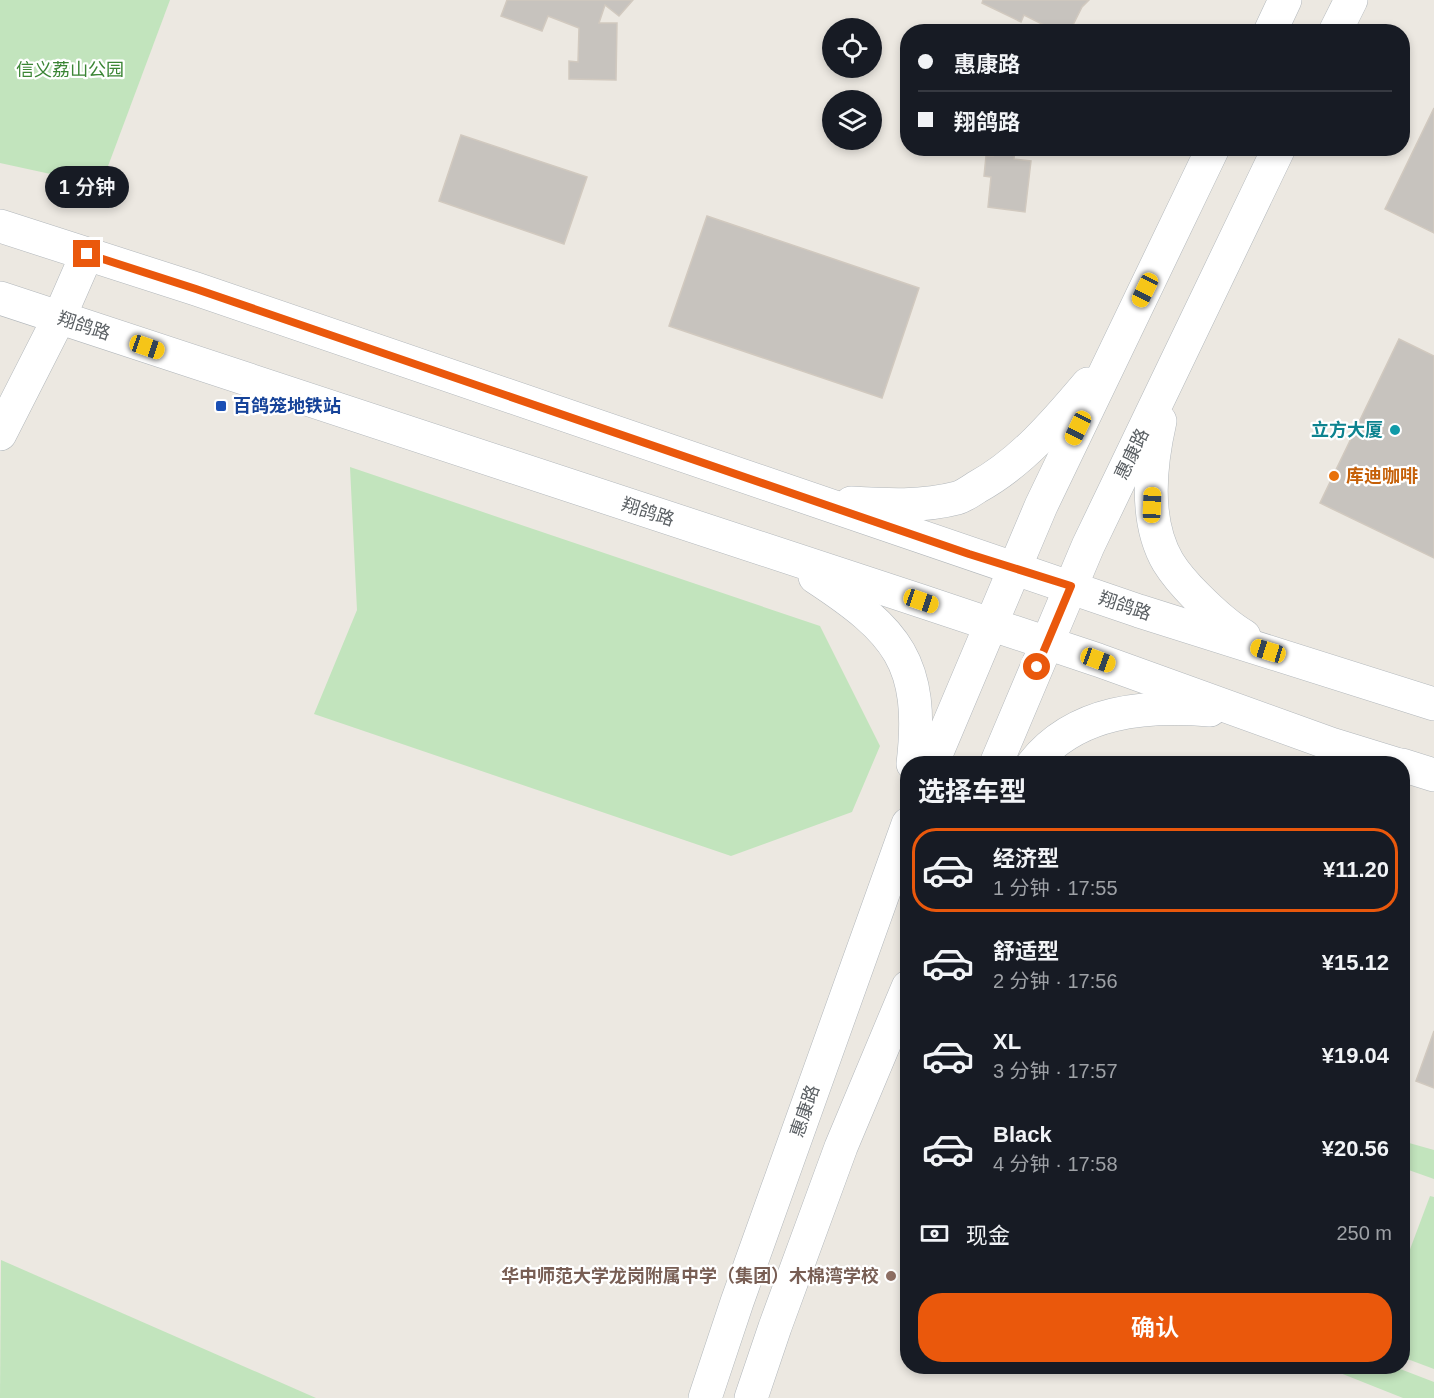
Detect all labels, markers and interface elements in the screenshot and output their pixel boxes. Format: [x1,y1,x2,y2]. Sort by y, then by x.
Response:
map controls [822,18,882,150]
button: locate [822,18,882,78]
text: 惠康路 [954,52,1020,77]
park label: 信义荔山公园 [16,60,124,80]
button: layers [822,90,882,150]
text: 翔鸽路 [954,110,1020,135]
callout: 1 分钟 [45,167,129,209]
text: 1 分钟 [59,176,115,198]
route end [73,240,100,267]
car [1129,270,1161,310]
street label: 翔鸽路 [55,308,113,344]
car [127,333,167,361]
place label: 百鸽笼地铁站 [233,396,341,416]
marker: 百鸽笼地铁站 [214,399,228,413]
car [1062,408,1094,448]
place label: 立方大厦 [1311,420,1383,440]
marker: 立方大厦 [1388,423,1402,437]
street label: 惠康路 [1111,425,1153,483]
place label: 库迪咖啡 [1346,466,1418,486]
marker: 库迪咖啡 [1327,469,1341,483]
car [1142,487,1162,523]
street label: 翔鸽路 [619,494,677,530]
car [901,587,941,615]
street label: 翔鸽路 [1096,588,1154,624]
car [1248,637,1288,665]
car [1078,645,1118,675]
route start [1023,653,1050,680]
text: 选择车型 [918,777,1026,807]
icon: car [921,843,975,897]
text: 经济型 [993,846,1059,871]
text: ¥11.20 [1323,857,1389,882]
text: 1 分钟 · 17:55 [993,877,1118,899]
icon: car [921,936,975,990]
text: 舒适型 [993,939,1059,964]
text: ¥15.12 [1322,950,1389,975]
text: 2 分钟 · 17:56 [993,970,1118,992]
icon: car [921,1029,975,1083]
text: XL [993,1029,1021,1054]
text: ¥19.04 [1322,1043,1389,1068]
text: 3 分钟 · 17:57 [993,1060,1118,1082]
street label: 惠康路 [787,1082,823,1140]
icon: car [921,1122,975,1176]
text: Black [993,1122,1052,1147]
text: ¥20.56 [1322,1136,1389,1161]
text: 4 分钟 · 17:58 [993,1153,1118,1175]
icon: cash [918,1217,951,1250]
text: 250 m [1336,1222,1392,1244]
text: 现金 [966,1223,1010,1248]
place label: 华中师范大学龙岗附属中学（集团）木棉湾学校 [501,1266,879,1286]
marker: 华中师范大学龙岗附属中学（集团）木棉湾学校 [884,1269,898,1283]
button: 确认 [918,1293,1392,1362]

